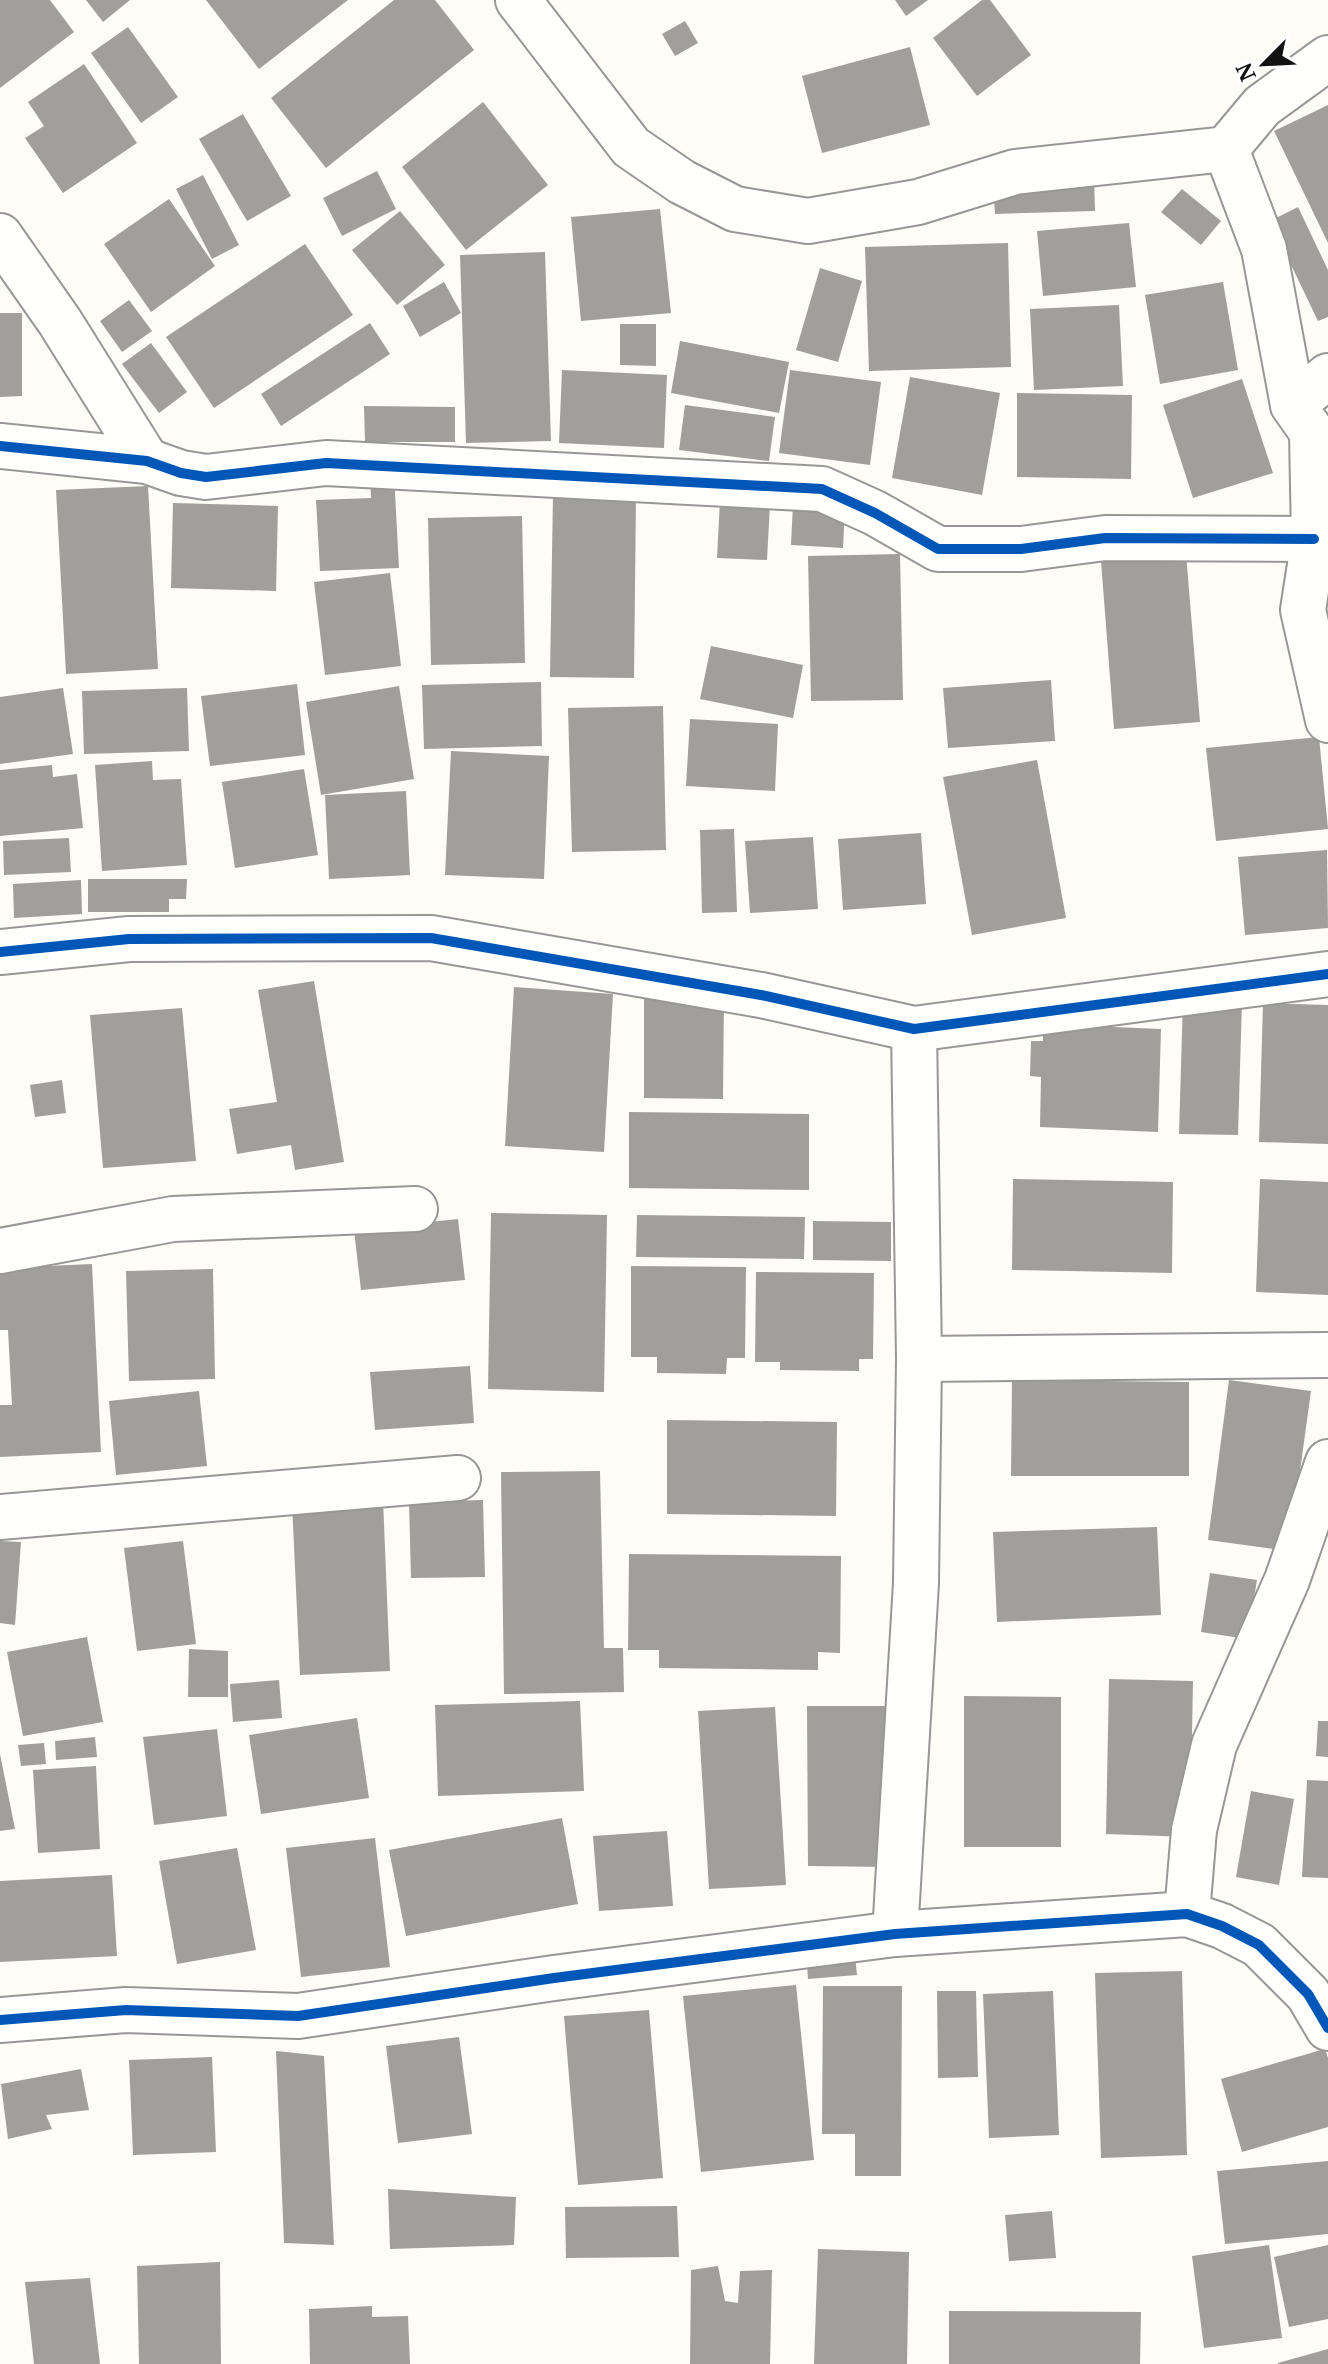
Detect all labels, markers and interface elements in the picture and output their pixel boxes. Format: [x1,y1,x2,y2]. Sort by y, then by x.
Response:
north arrow [1224,24,1304,104]
text: N [1228,59,1262,87]

